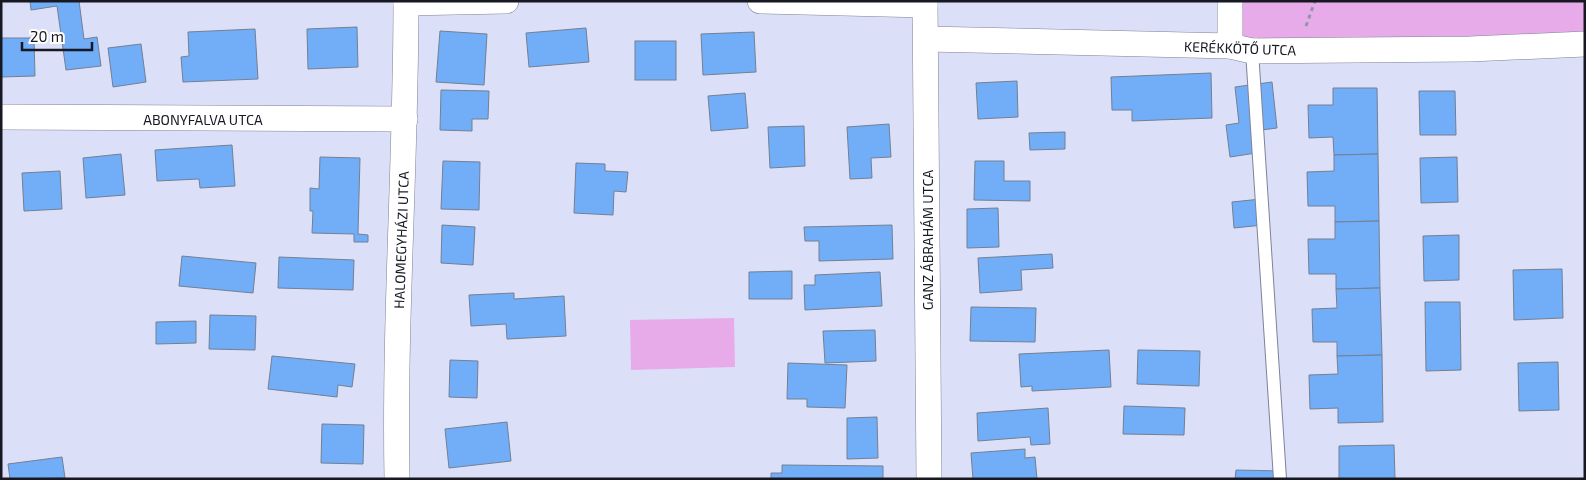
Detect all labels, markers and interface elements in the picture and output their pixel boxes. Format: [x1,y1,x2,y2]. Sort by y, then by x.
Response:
scale bar [22,20,92,52]
text: 20 m [30,27,64,45]
street label: KERÉKKÖTŐ UTCA [1184,38,1297,58]
street label: ABONYFALVA UTCA [143,111,263,128]
street label: GANZ ÁBRAHÁM UTCA [919,170,936,310]
street label: HALOMEGYHÁZI UTCA [390,171,412,309]

